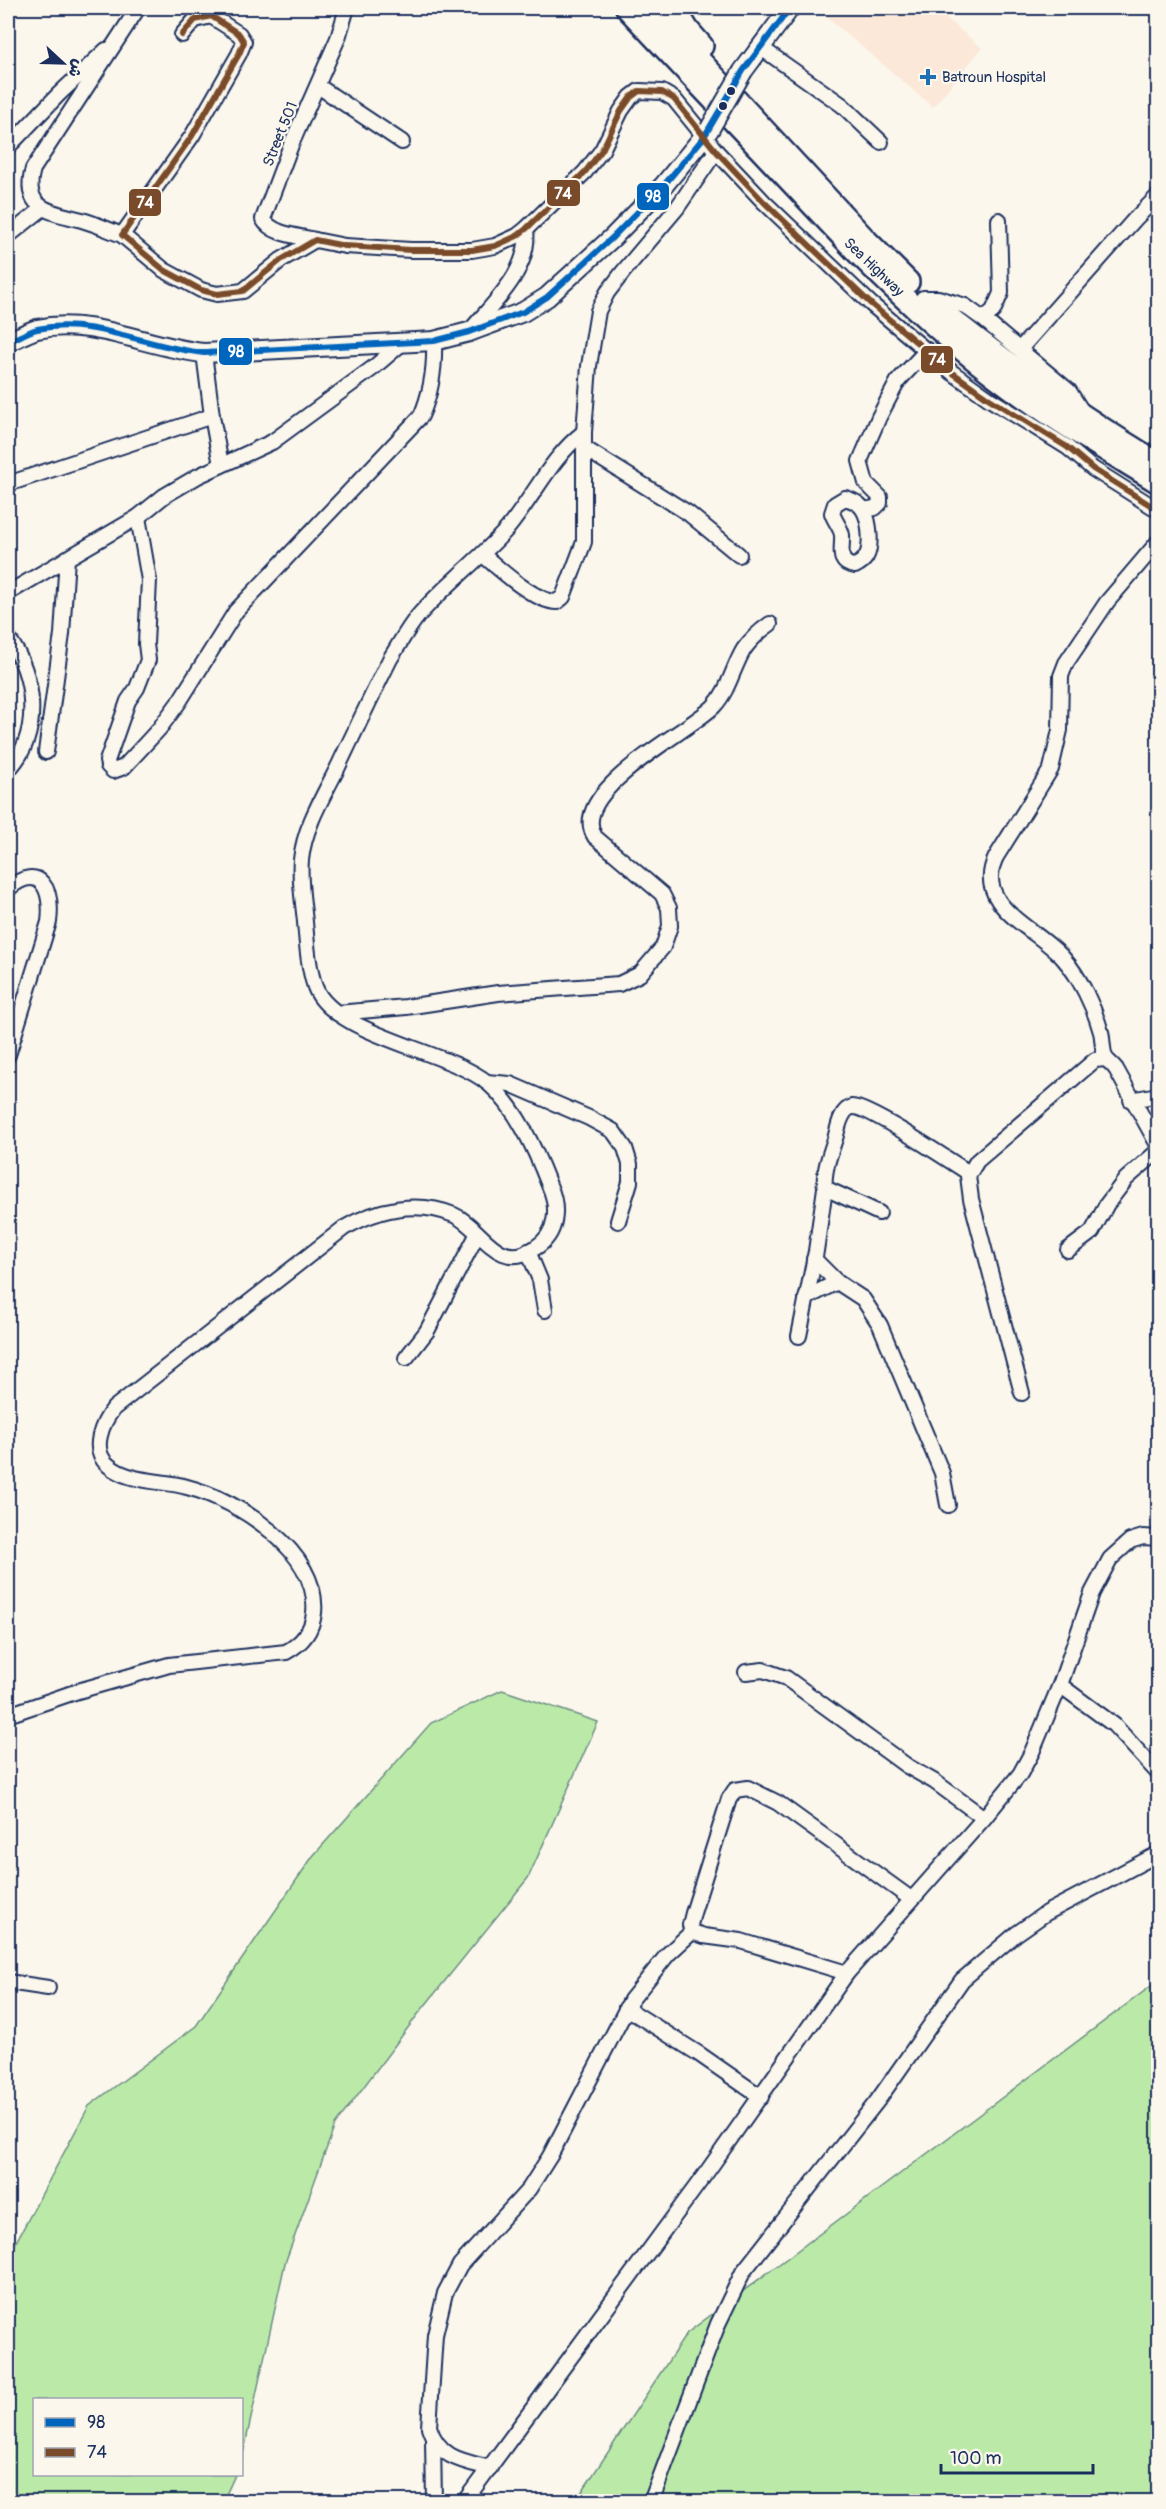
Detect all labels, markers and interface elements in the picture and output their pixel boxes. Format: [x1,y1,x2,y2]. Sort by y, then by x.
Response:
north arrow [33,33,93,93]
text: ش [63,56,89,80]
marker: Batroun Hospital [919,68,937,86]
place label: Batroun Hospital [942,68,1046,87]
unlabelled marker [725,85,737,97]
street label: Street 501 [259,99,302,169]
unlabelled marker [717,100,729,112]
line badge: 74 [546,179,581,207]
line badge: 98 [636,182,670,211]
text: 74 [554,184,573,204]
text: 98 [645,187,661,207]
line badge: 74 [128,188,162,217]
text: 74 [136,193,155,213]
street label: Sea Highway [839,234,908,301]
line badge: 98 [218,337,253,366]
text: 98 [228,342,244,362]
line badge: 74 [920,345,954,374]
text: 74 [928,350,947,370]
legend [33,2398,243,2476]
text: 98 [87,2411,105,2434]
scale bar [941,2437,1092,2475]
text: 74 [87,2441,108,2464]
text: 100 m [950,2447,1002,2470]

